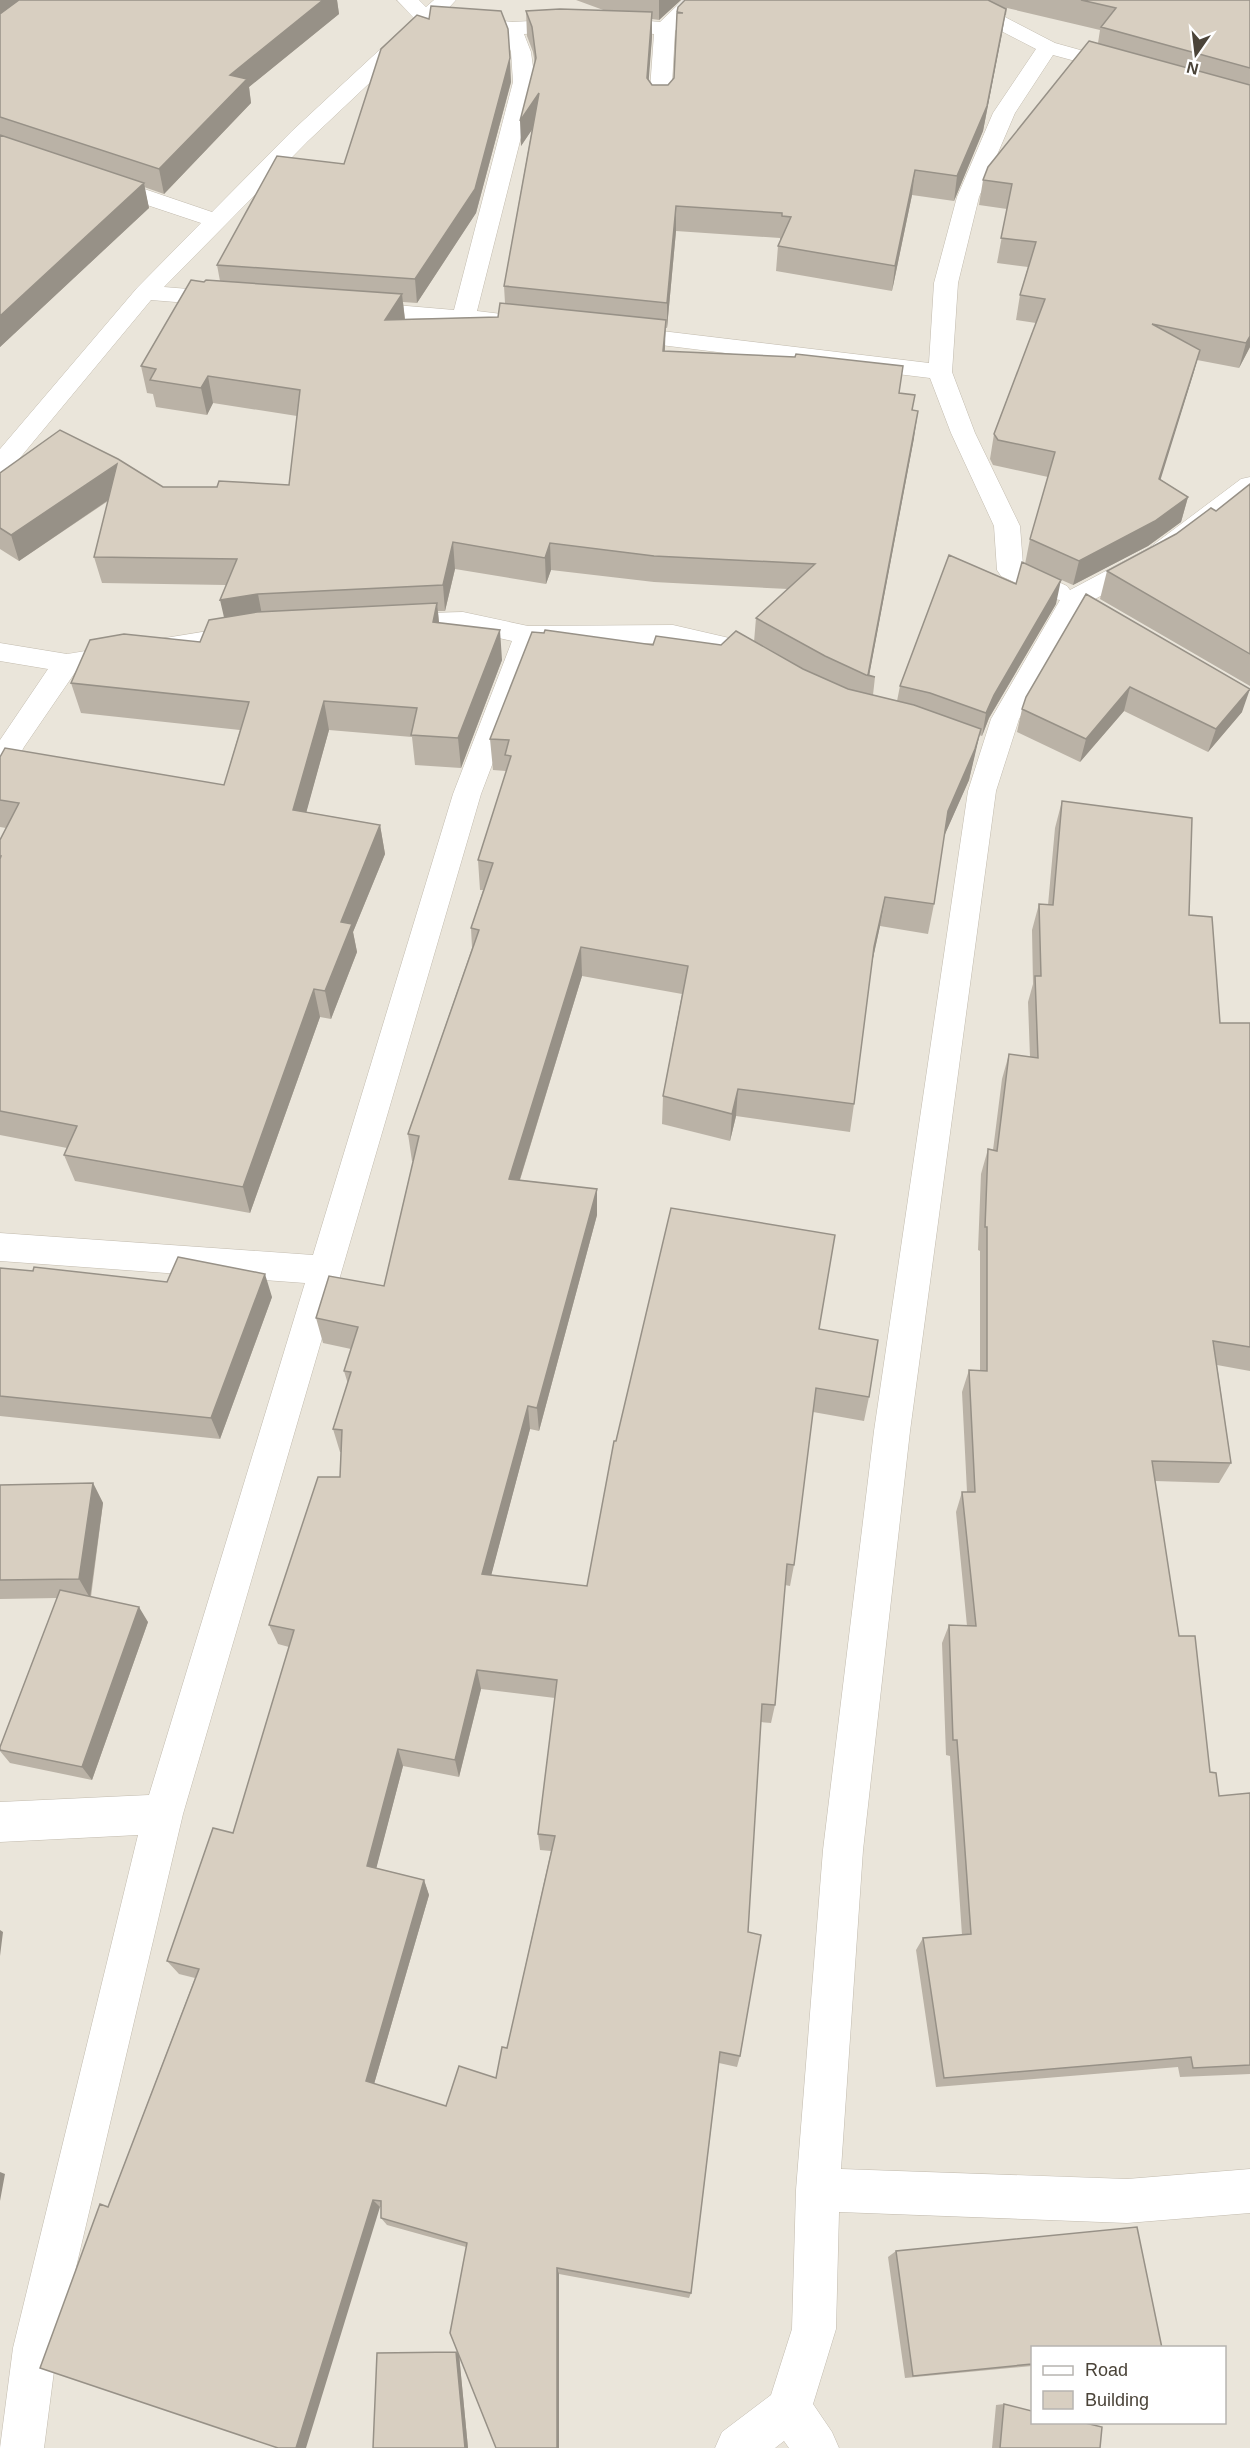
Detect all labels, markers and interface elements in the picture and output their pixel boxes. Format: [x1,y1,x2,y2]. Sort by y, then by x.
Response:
north arrow [1166,24,1226,84]
text: N [1185,58,1200,78]
legend [1031,2346,1226,2424]
text: Road [1085,2360,1128,2380]
text: Building [1085,2390,1149,2410]

